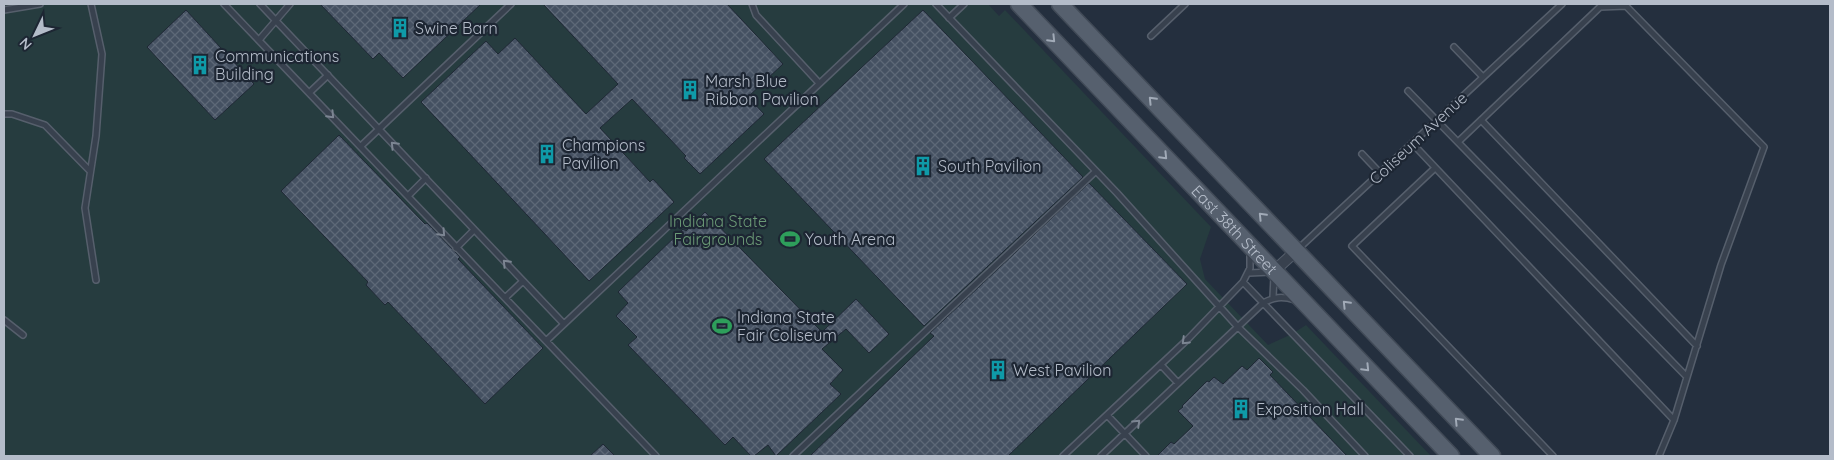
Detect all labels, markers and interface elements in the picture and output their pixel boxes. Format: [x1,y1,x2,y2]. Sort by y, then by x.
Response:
north arrow [10,10,60,60]
building icon: Swine Barn [389,17,411,39]
place label: Swine Barn [415,18,498,38]
one-way arrow [1046,33,1055,42]
text: N [15,34,36,54]
place label: Communications Building [215,46,339,84]
building icon: Communications Building [189,54,211,76]
place label: Marsh Blue Ribbon Pavilion [705,71,819,109]
building icon: Marsh Blue Ribbon Pavilion [679,79,701,101]
street label: Coliseum Avenue [1365,88,1471,188]
one-way arrow [1149,97,1158,106]
one-way arrow [325,109,334,118]
place label: Champions Pavilion [562,135,645,173]
one-way arrow [391,142,400,151]
building icon: Champions Pavilion [536,143,558,165]
one-way arrow [1159,151,1168,160]
building icon: South Pavilion [912,155,934,177]
place label: South Pavilion [938,156,1042,176]
street label: East 38th Street [1187,181,1282,278]
park label: Indiana State Fairgrounds [669,211,767,249]
one-way arrow [1259,213,1268,222]
one-way arrow [436,227,445,236]
sports icon: Youth Arena [779,228,801,250]
place label: Youth Arena [805,229,895,249]
one-way arrow [503,260,512,269]
one-way arrow [1343,300,1352,309]
place label: Indiana State Fair Coliseum [737,307,837,345]
sports icon: Indiana State Fair Coliseum [711,315,733,337]
one-way arrow [1182,335,1191,344]
building icon: West Pavilion [987,359,1009,381]
place label: West Pavilion [1013,360,1111,380]
one-way arrow [1360,362,1369,371]
building icon: Exposition Hall [1230,398,1252,420]
place label: Exposition Hall [1256,399,1364,419]
one-way arrow [1455,418,1464,427]
one-way arrow [1131,419,1140,428]

